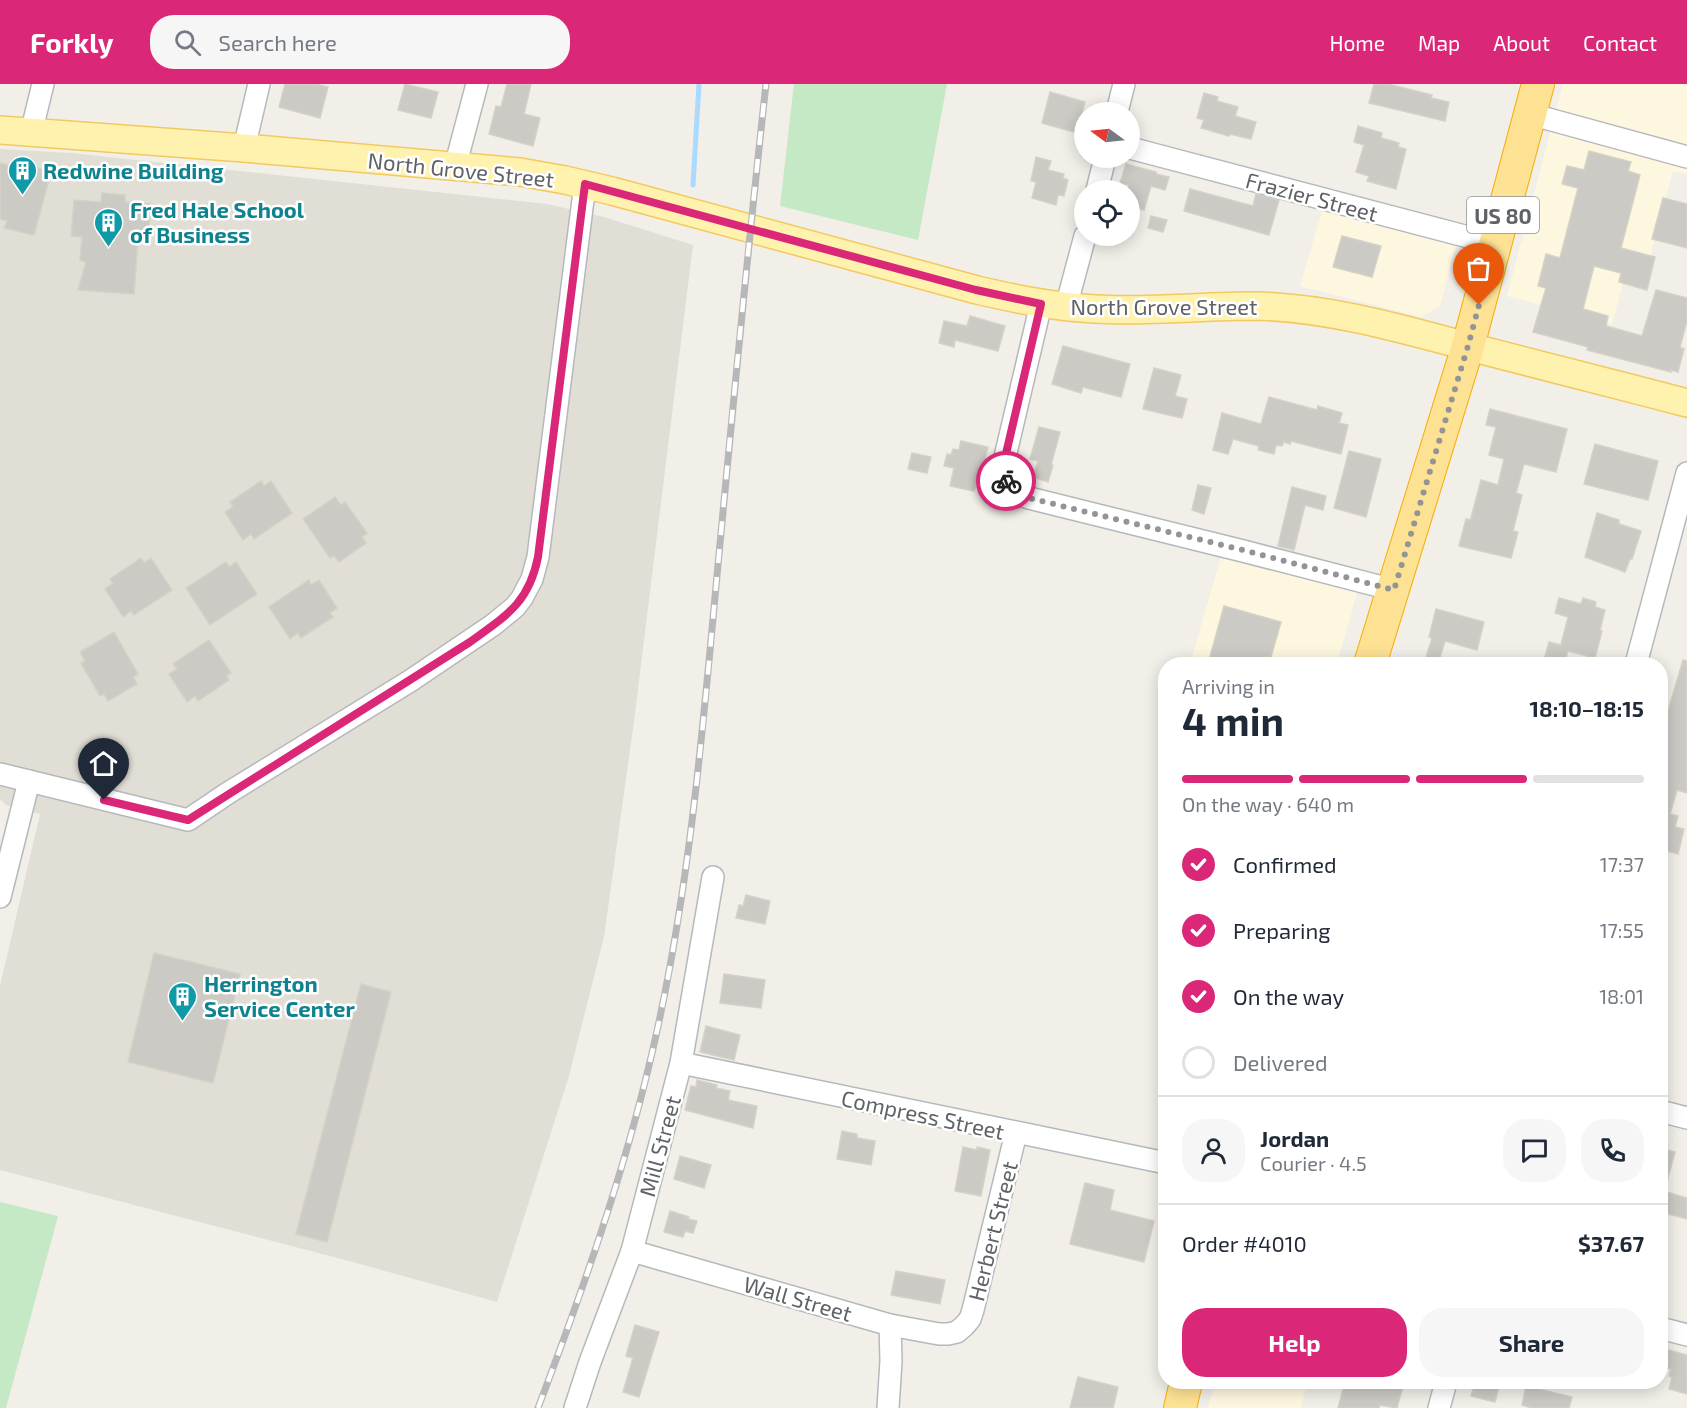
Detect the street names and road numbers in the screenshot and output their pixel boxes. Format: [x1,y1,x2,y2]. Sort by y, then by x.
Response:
street label: North Grove Street [367,146,555,192]
street label: Frazier Street [1243,166,1381,226]
road number: US 80 [1467,197,1539,233]
street label: North Grove Street [1070,293,1258,319]
street label: Compress Street [839,1084,1007,1144]
street label: Mill Street [633,1093,685,1199]
street label: Herbert Street [962,1159,1022,1303]
street label: Wall Street [741,1270,855,1326]

